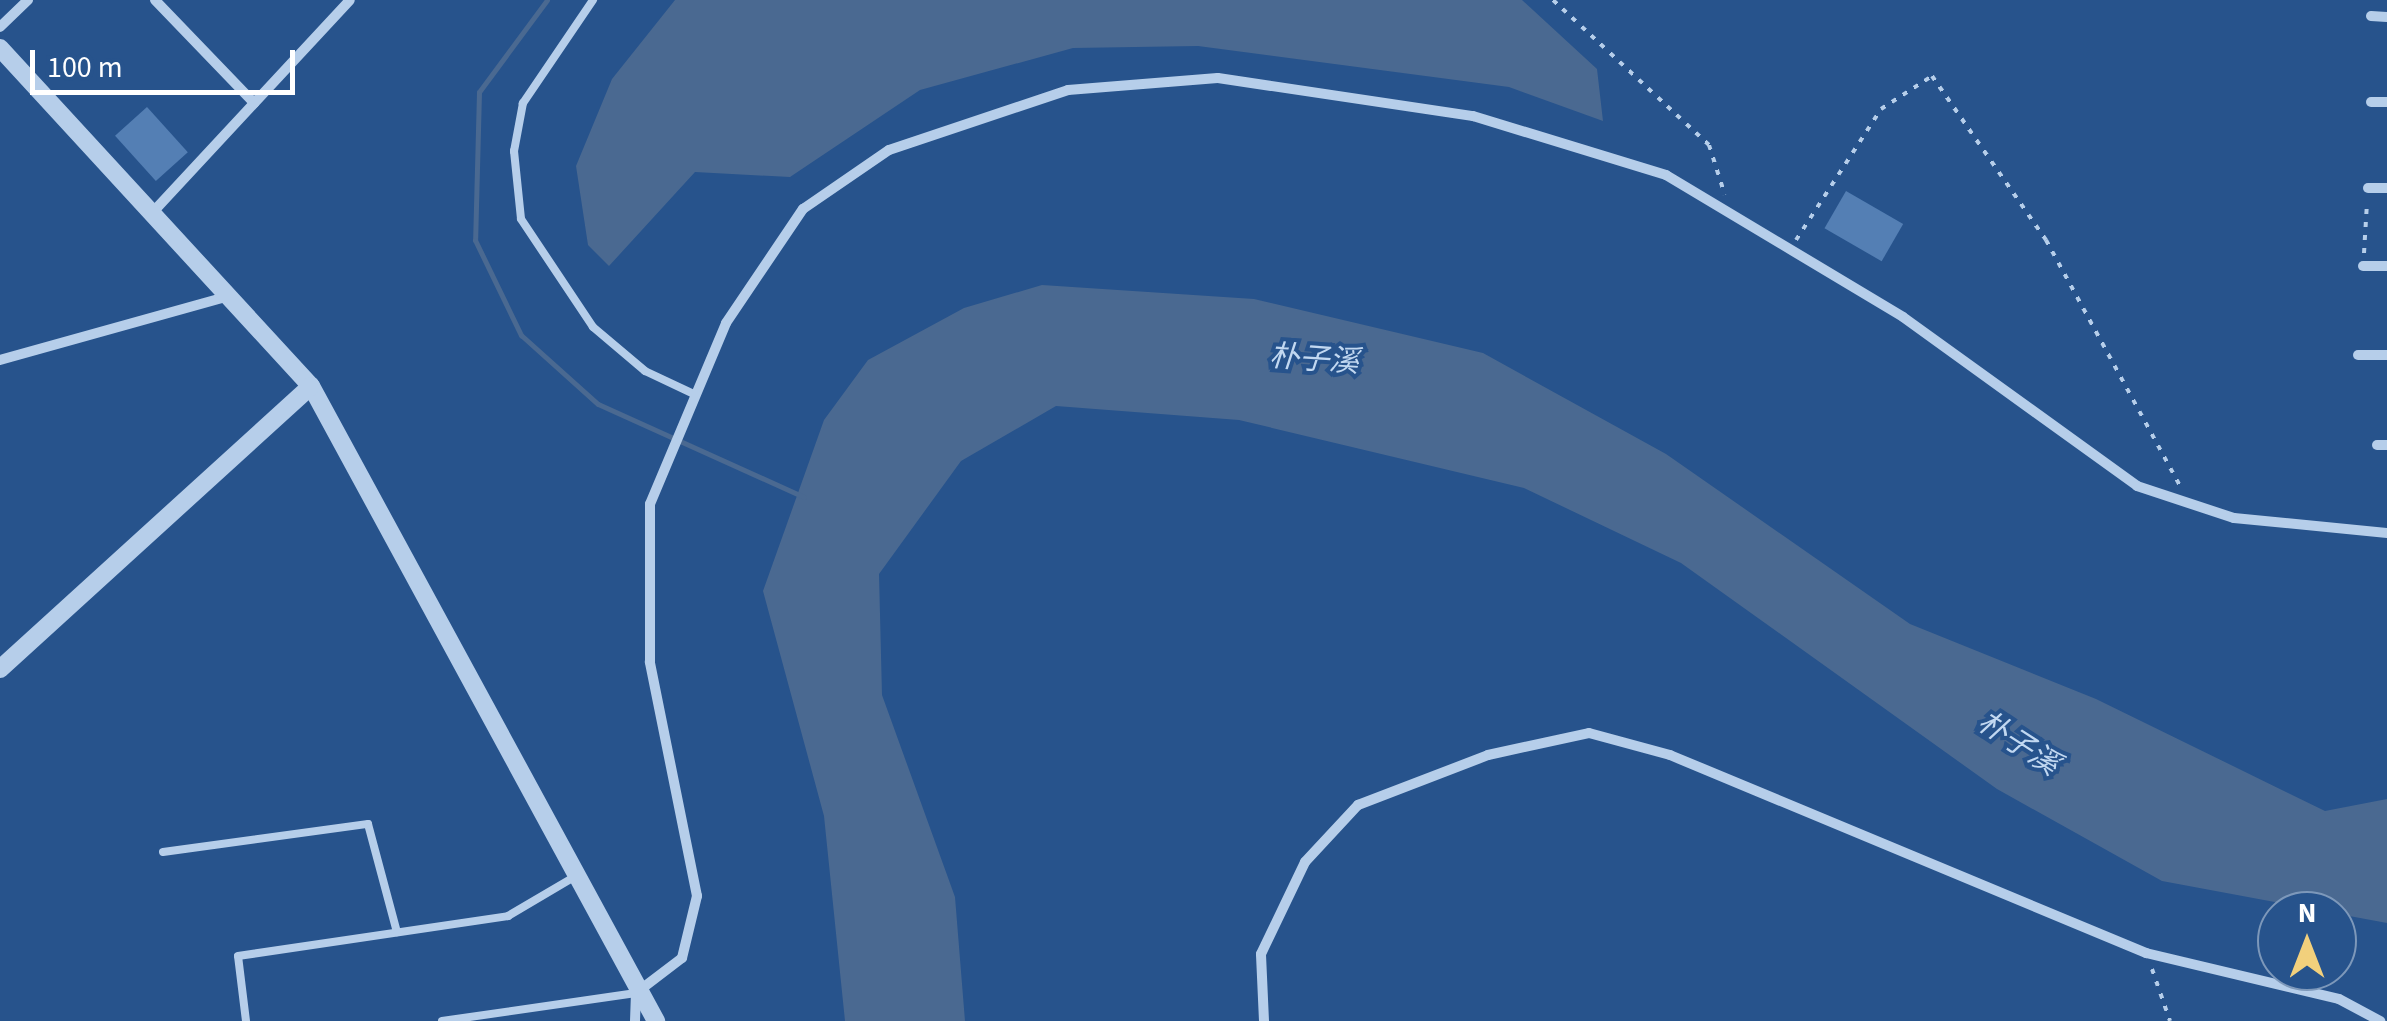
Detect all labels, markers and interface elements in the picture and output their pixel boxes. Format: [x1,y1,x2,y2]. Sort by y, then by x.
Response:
scale bar [35,30,300,92]
text: 100 m [47,46,123,89]
water label: 朴子溪 [1268,339,1360,381]
water label: 朴子溪 [1970,704,2066,784]
north arrow [2257,891,2357,991]
text: N [2298,893,2316,933]

